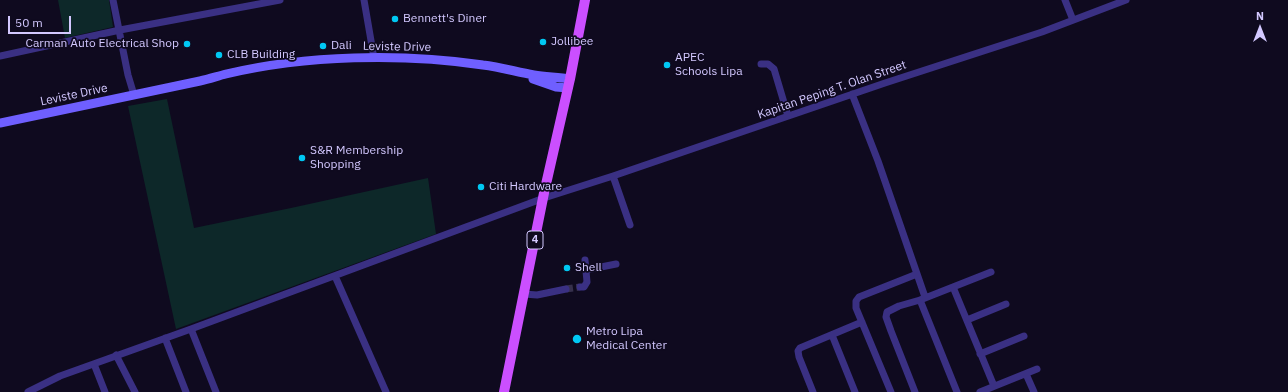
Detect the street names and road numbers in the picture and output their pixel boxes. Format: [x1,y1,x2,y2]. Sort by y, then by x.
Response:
street label: Leviste Drive [363,39,431,55]
street label: Kapitan Peping T. Olan Street [756,58,908,122]
street label: Leviste Drive [39,81,109,109]
road number: 4 [527,231,543,249]

